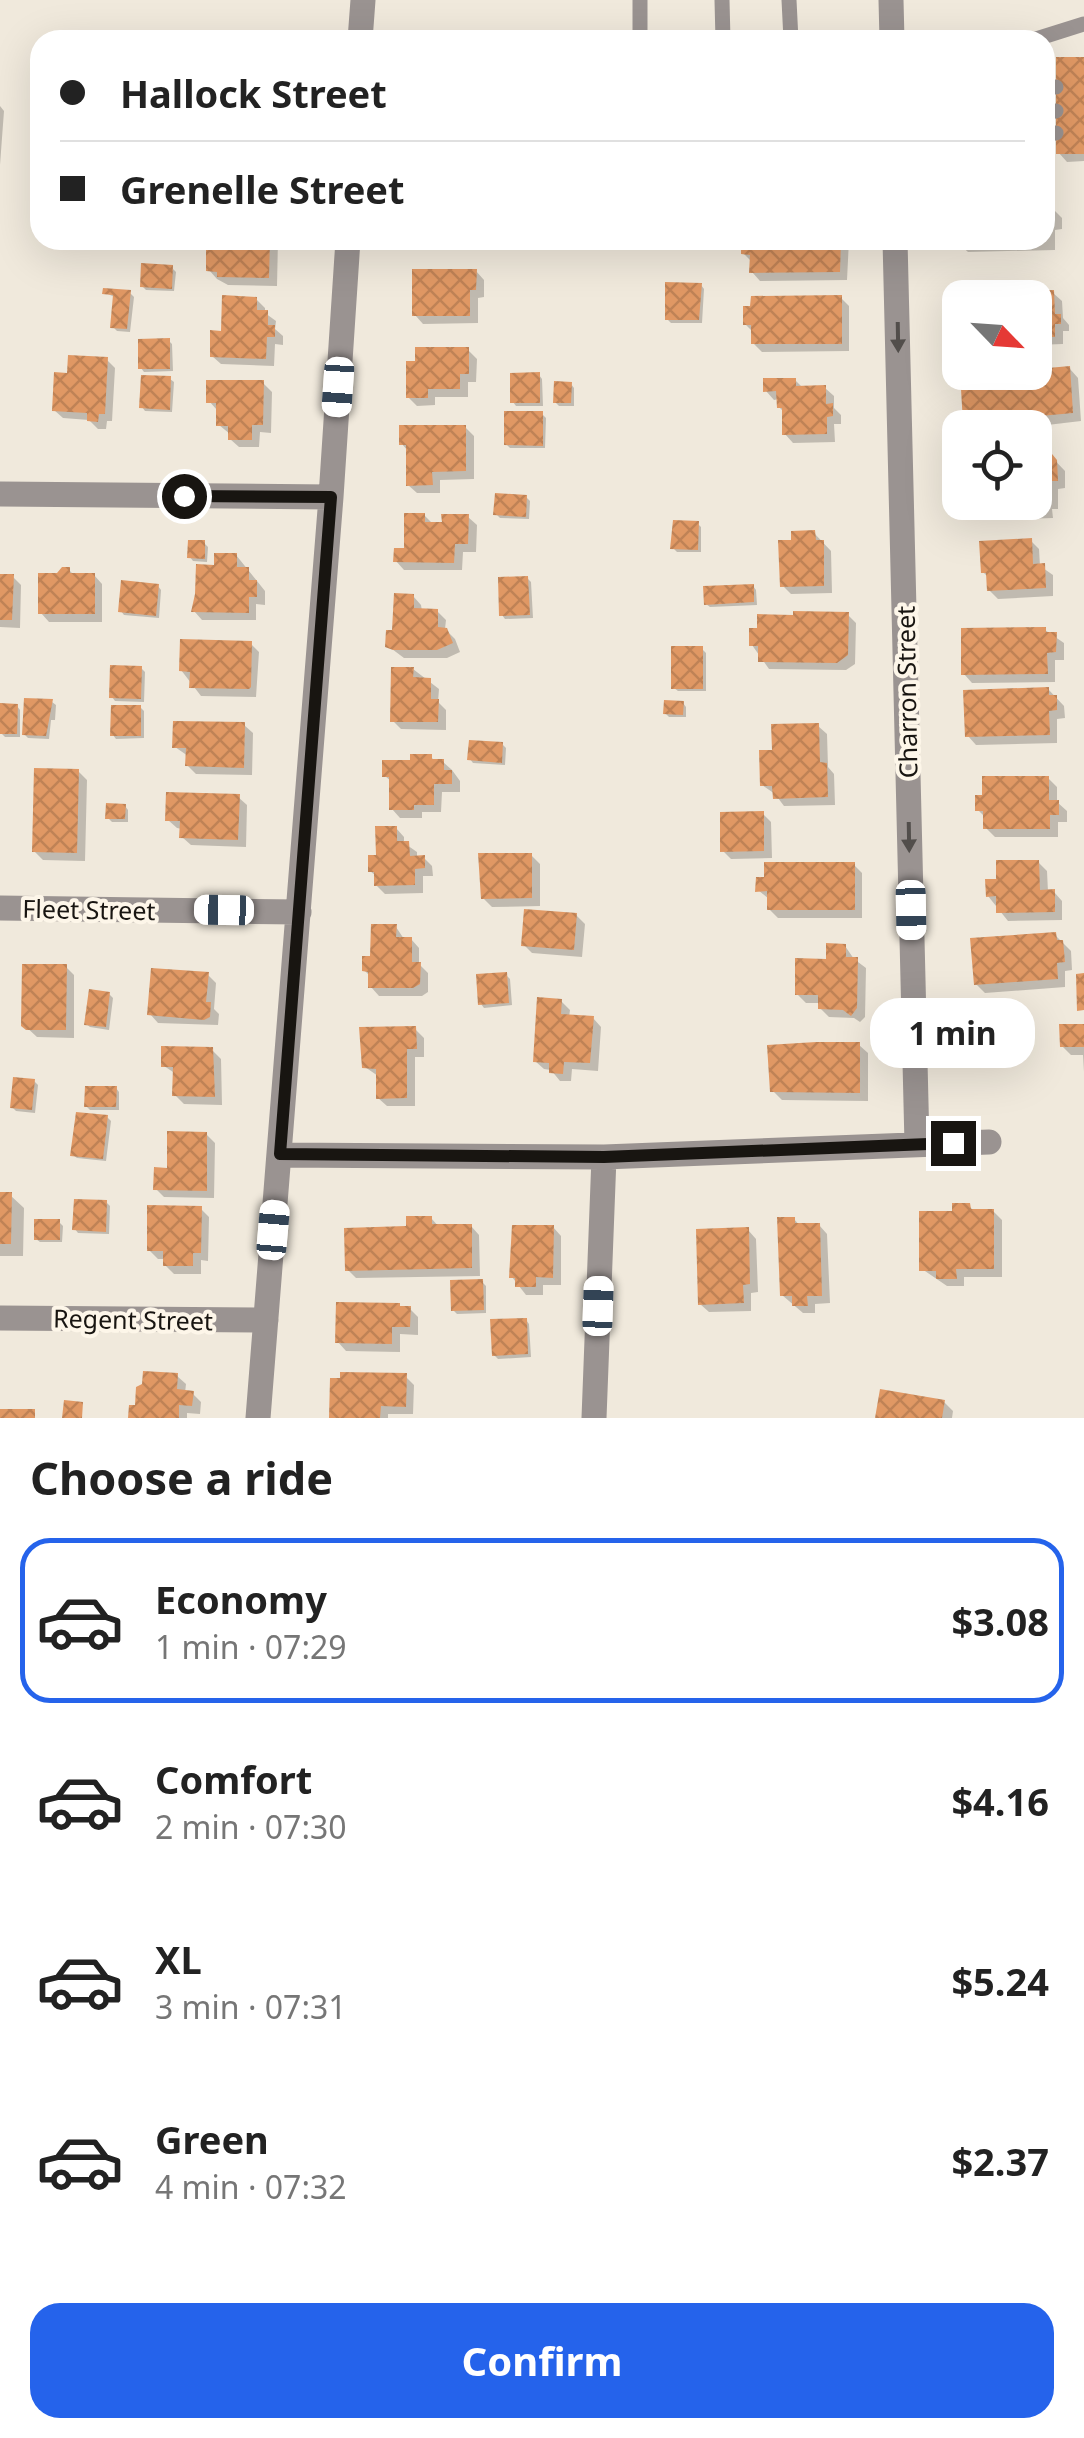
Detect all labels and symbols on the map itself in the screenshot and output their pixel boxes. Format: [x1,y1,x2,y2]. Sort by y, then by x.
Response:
north arrow [942,280,1052,390]
one-way arrow [890,322,906,354]
car [321,356,355,418]
route start [162,474,207,519]
street label: Charron Street [887,606,925,778]
one-way arrow [902,822,918,854]
car [895,880,927,940]
street label: Fleet Street [22,891,156,927]
car [194,894,254,926]
callout: 1 min [870,998,1036,1068]
route end [931,1121,976,1166]
car [255,1199,291,1261]
car [582,1275,614,1337]
street label: Regent Street [53,1301,213,1337]

